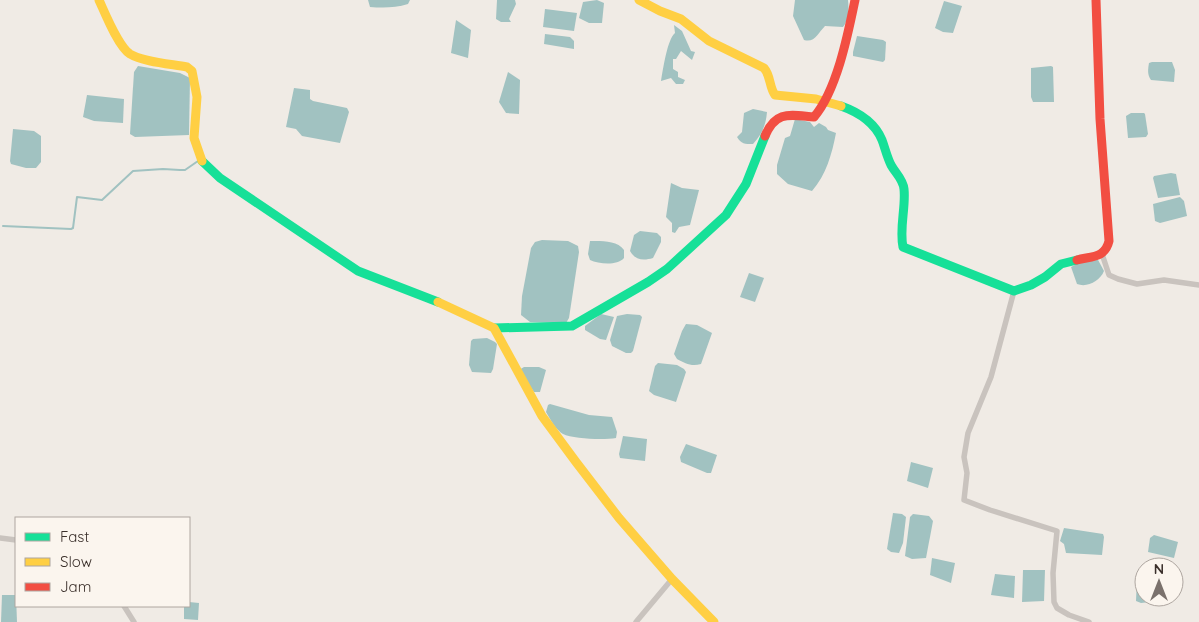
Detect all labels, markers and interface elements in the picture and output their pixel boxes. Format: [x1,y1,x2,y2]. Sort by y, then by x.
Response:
legend [15,517,190,607]
text: Fast [60,527,89,546]
text: Slow [60,552,92,571]
north arrow [1134,557,1184,607]
text: N [1154,560,1164,578]
text: Jam [60,577,91,596]

